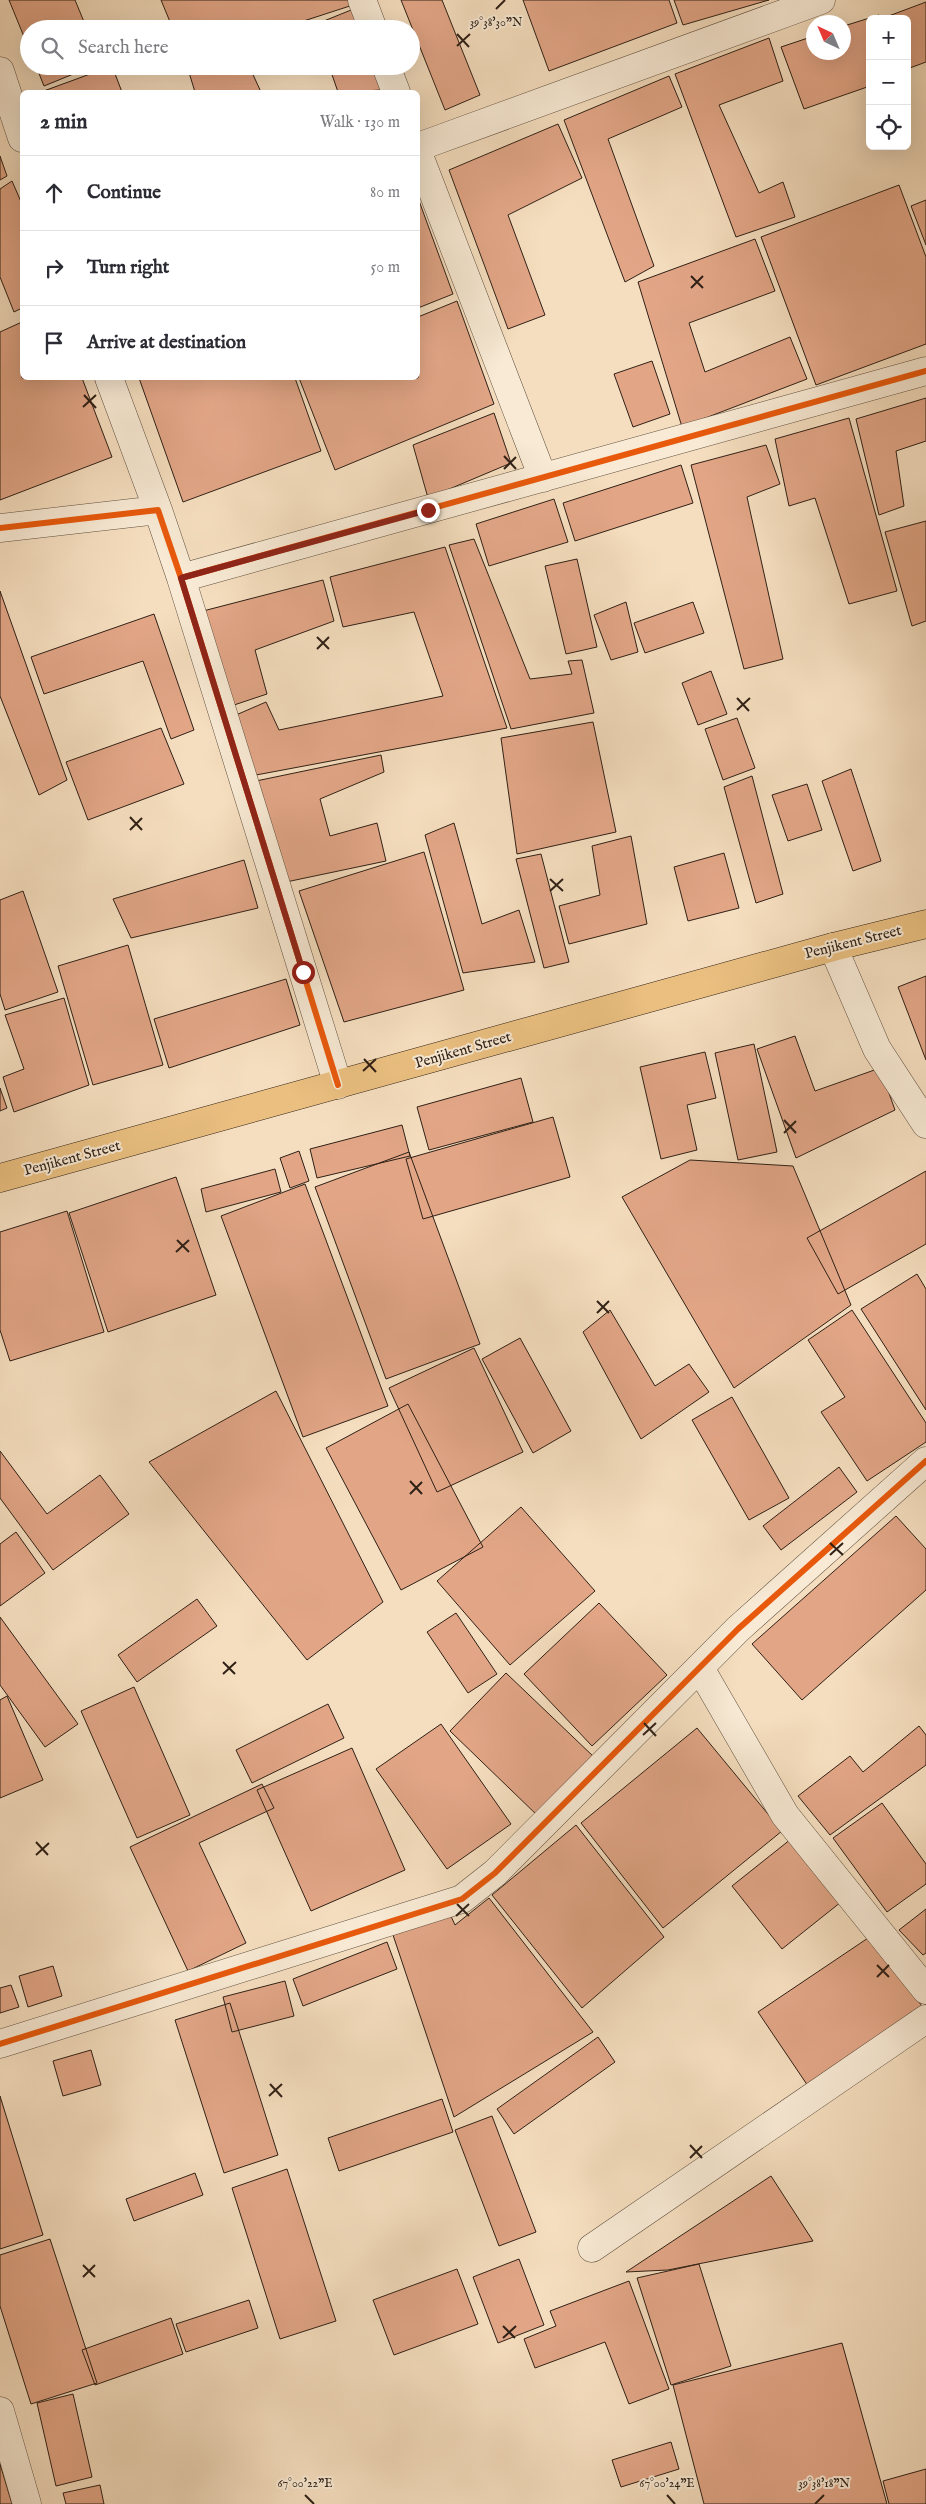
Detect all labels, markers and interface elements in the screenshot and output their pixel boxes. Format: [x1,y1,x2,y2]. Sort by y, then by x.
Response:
text: 39°38'30"N [470,15,523,30]
north arrow [806,15,851,60]
map controls [866,15,911,150]
button: + [866,15,911,60]
search box [20,20,420,75]
icon: search [38,34,66,62]
text: Search here [78,36,169,60]
button: − [866,60,911,105]
button: locate [866,105,911,150]
text: 2 min [40,109,87,136]
text: Walk · 130 m [320,113,400,133]
icon: ahead [40,179,68,207]
text: Continue [87,181,161,205]
text: 80 m [370,183,400,203]
icon: right [40,254,68,282]
text: Turn right [87,256,169,280]
text: 50 m [371,258,400,278]
icon: arrive [40,329,68,357]
text: Arrive at destination [87,331,246,355]
route end [417,499,440,522]
street label: Penjikent Street [803,921,903,963]
route start [292,961,315,984]
street label: Penjikent Street [413,1027,513,1073]
street label: Penjikent Street [22,1136,122,1180]
text: 67°00'22"E [277,2476,333,2491]
text: 67°00'24"E [639,2476,695,2491]
text: 39°38'18"N [798,2476,850,2491]

